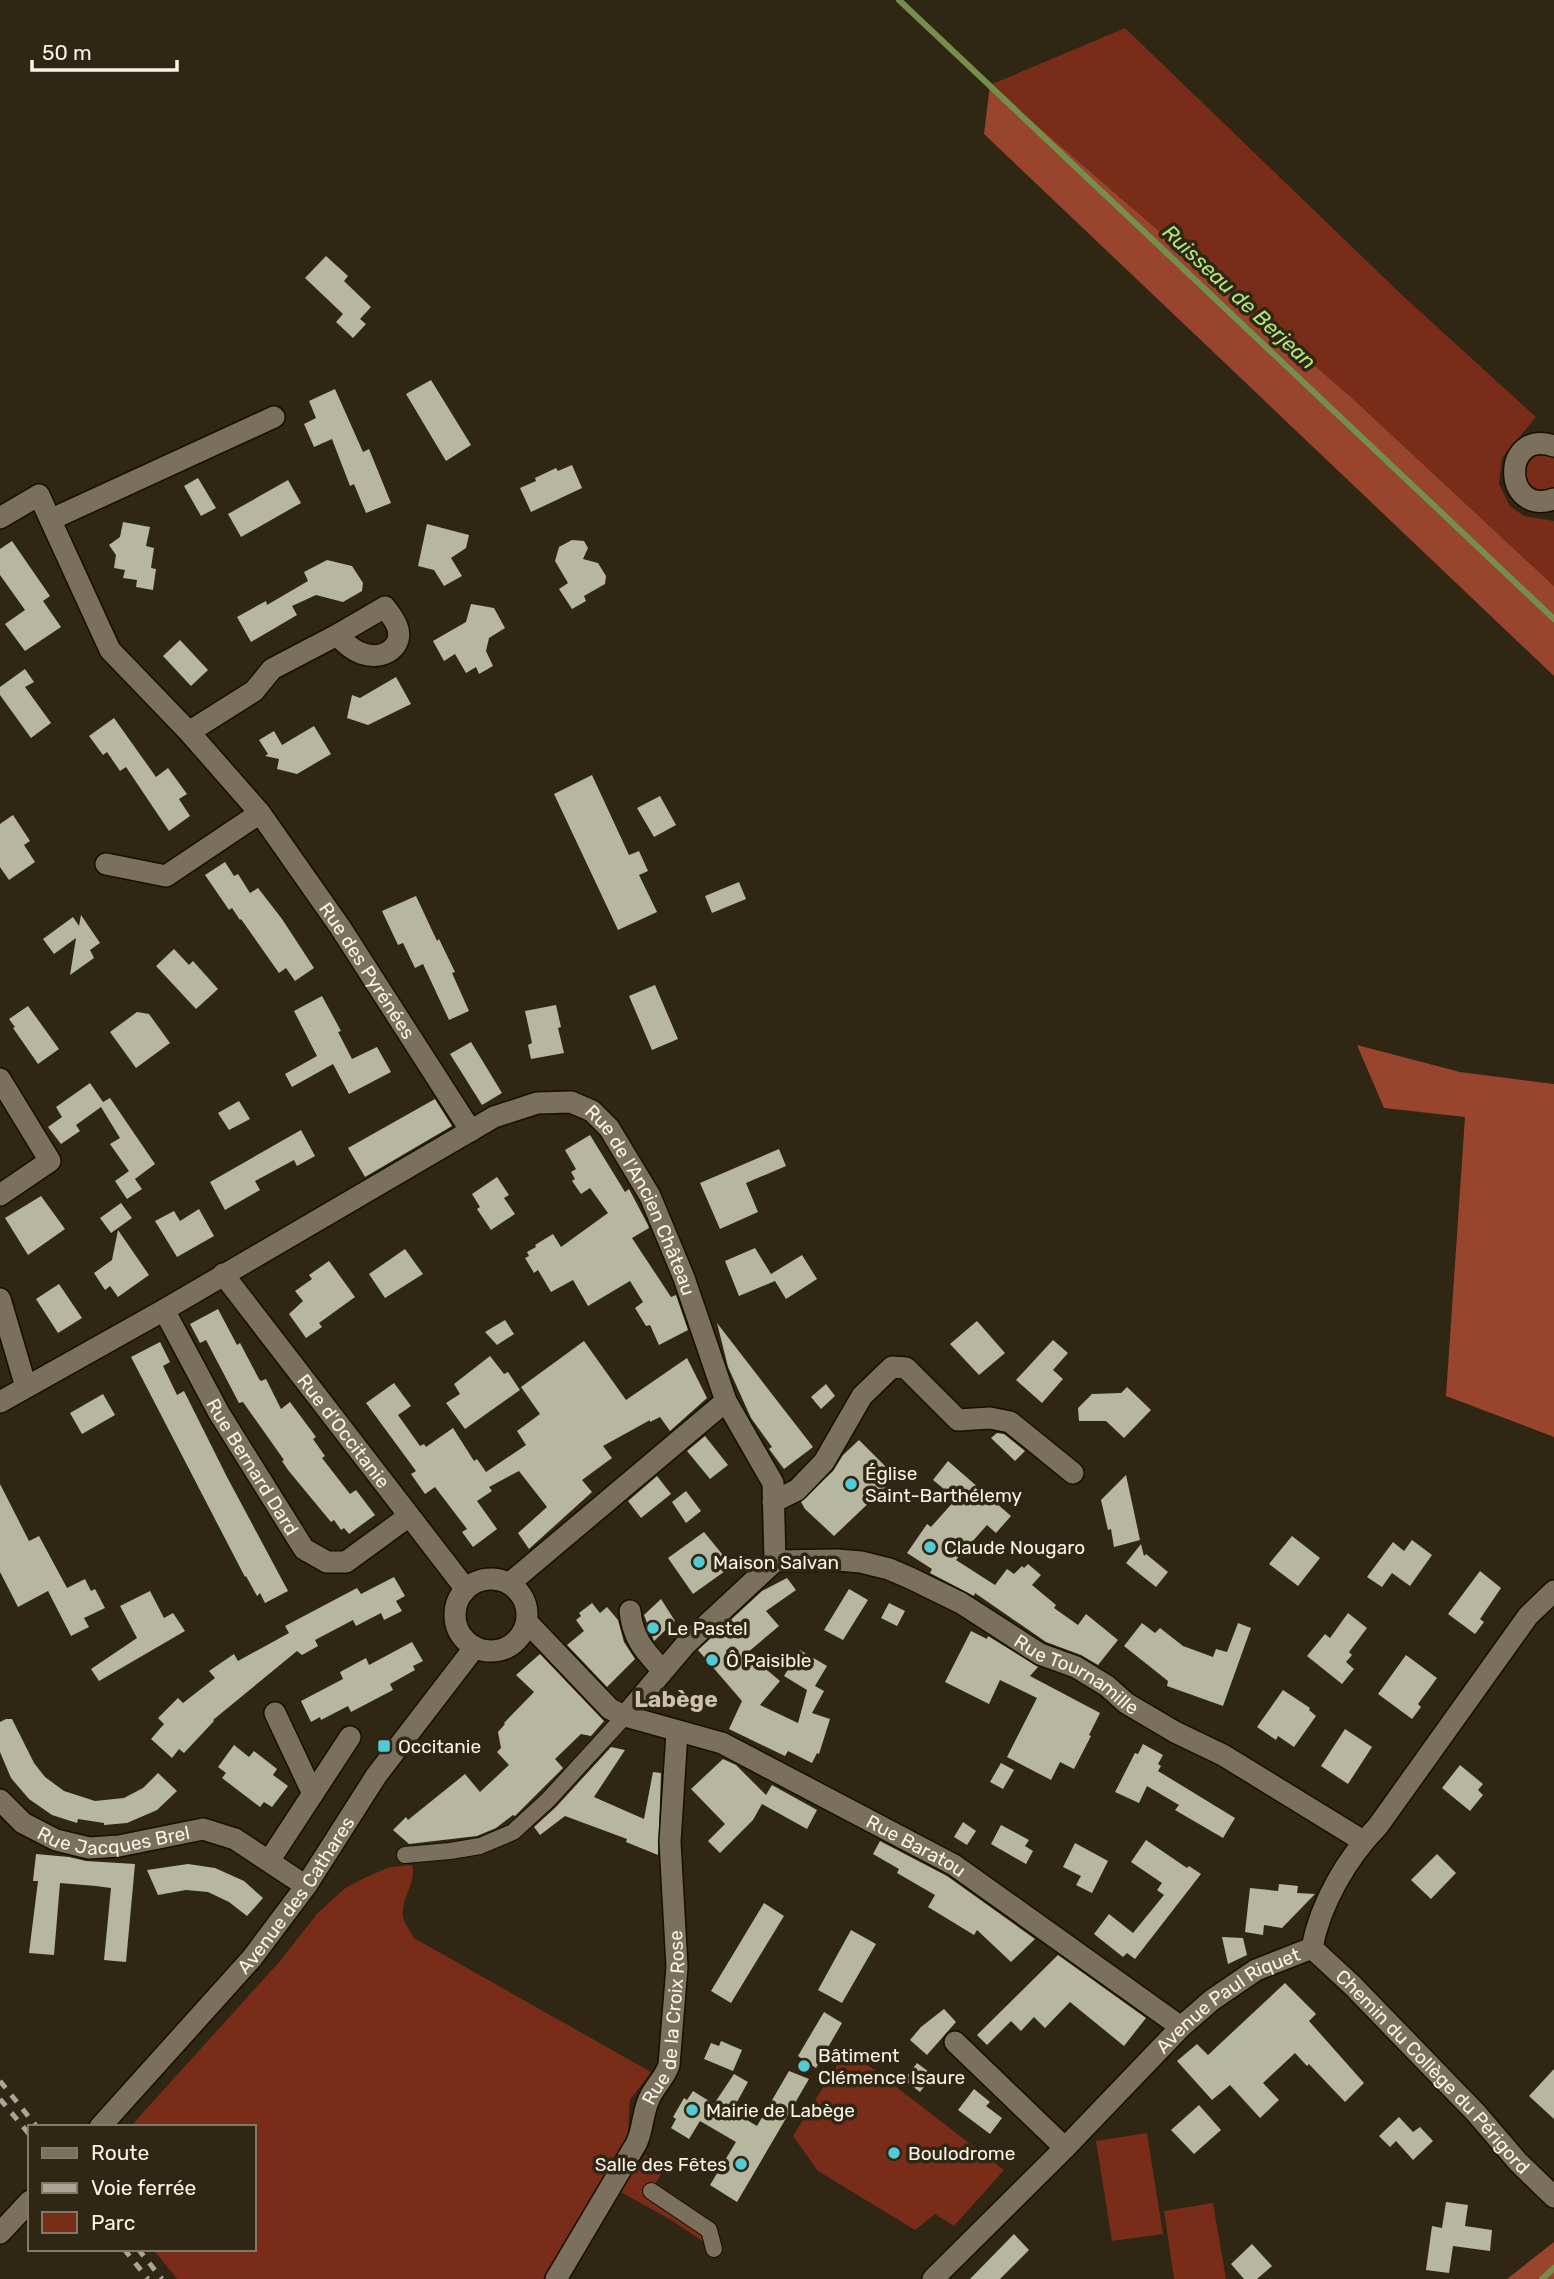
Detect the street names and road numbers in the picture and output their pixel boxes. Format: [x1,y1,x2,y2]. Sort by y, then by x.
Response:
street label: Rue des Pyrénées [314,898,420,1043]
street label: Rue de l'Ancien Château [580,1100,700,1298]
street label: Rue d'Occitanie [292,1370,395,1493]
street label: Rue Bernard Dard [201,1394,303,1539]
street label: Rue Tournamille [1010,1630,1143,1720]
street label: Rue Baratou [862,1810,970,1882]
street label: Avenue des Cathares [232,1812,359,1979]
street label: Rue Jacques Brel [33,1821,192,1860]
street label: Rue de la Croix Rose [637,1930,689,2108]
street label: Avenue Paul Riquet [1151,1943,1304,2058]
street label: Chemin du Collège du Périgord [1331,1965,1534,2179]

